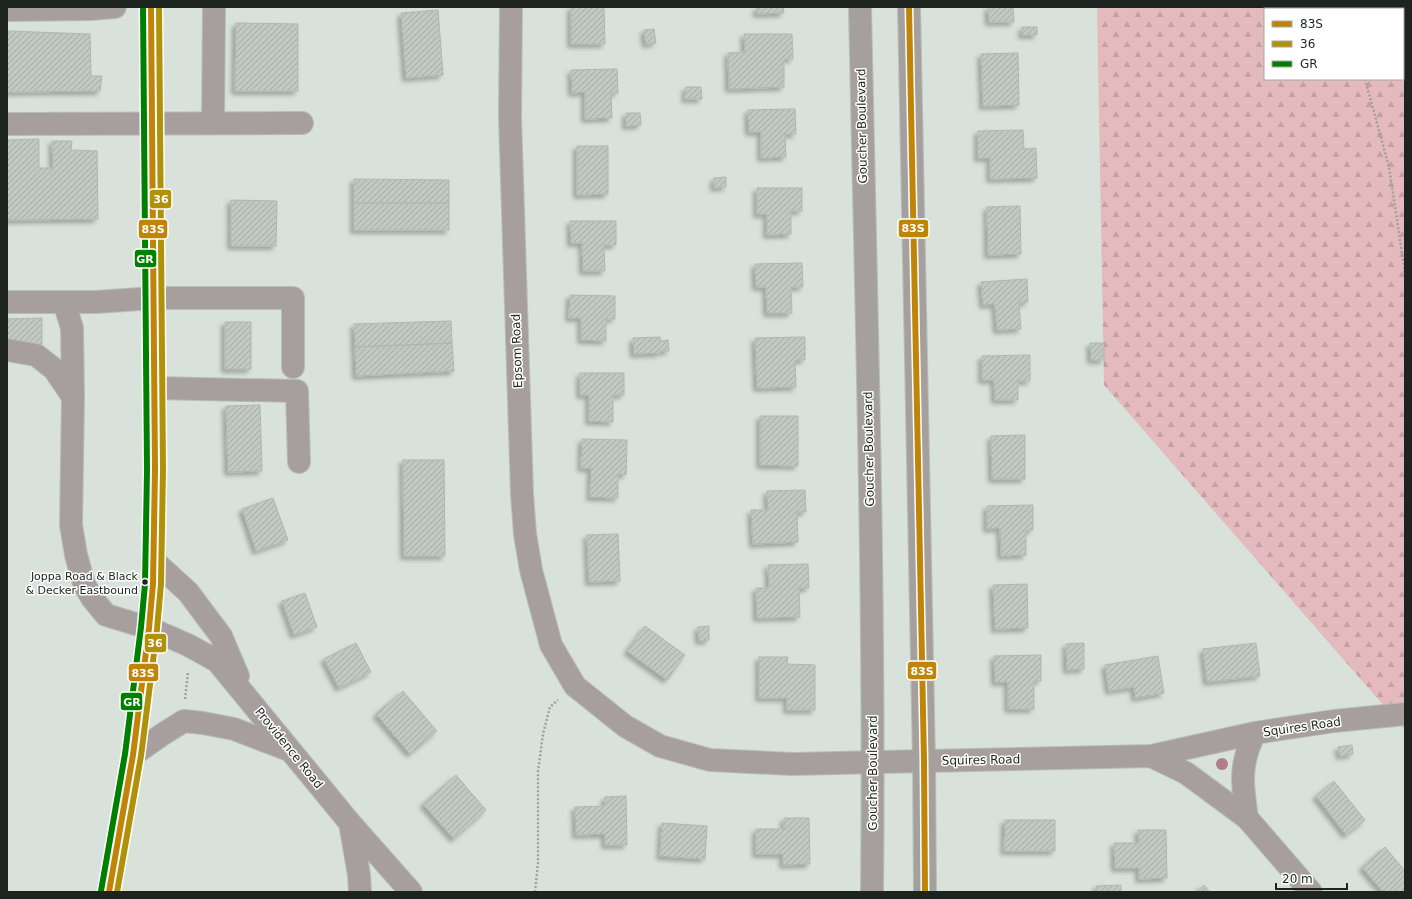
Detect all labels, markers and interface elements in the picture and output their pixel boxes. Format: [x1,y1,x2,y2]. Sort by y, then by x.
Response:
legend [1264,8,1404,80]
text: 83S [1300,17,1323,31]
text: 36 [1300,37,1315,51]
text: GR [1300,57,1318,71]
street label: Goucher Boulevard [854,68,870,184]
line badge: 36 [149,189,172,209]
text: 36 [153,193,169,206]
line badge: 83S [138,219,168,239]
line badge: 83S [898,219,929,238]
text: 83S [901,222,925,235]
text: 83S [141,223,165,236]
line badge: GR [134,249,157,268]
text: GR [136,253,154,266]
street label: Epsom Road [509,314,525,388]
street label: Goucher Boulevard [861,391,877,507]
place label: Joppa Road & Black & Decker Eastbound [26,570,139,597]
marker: Joppa Road & Black & Decker Eastbound [140,577,150,587]
line badge: 36 [144,633,167,653]
text: 36 [147,637,163,650]
line badge: 83S [907,661,937,680]
line badge: 83S [128,663,159,682]
text: 83S [910,665,934,678]
text: 83S [131,667,155,680]
line badge: GR [120,692,143,711]
text: GR [123,696,141,709]
street label: Providence Road [252,705,326,791]
street label: Goucher Boulevard [866,715,880,831]
street label: Squires Road [1262,715,1342,739]
street label: Squires Road [942,752,1020,768]
scale bar [1276,865,1347,891]
text: 20 m [1282,872,1313,886]

